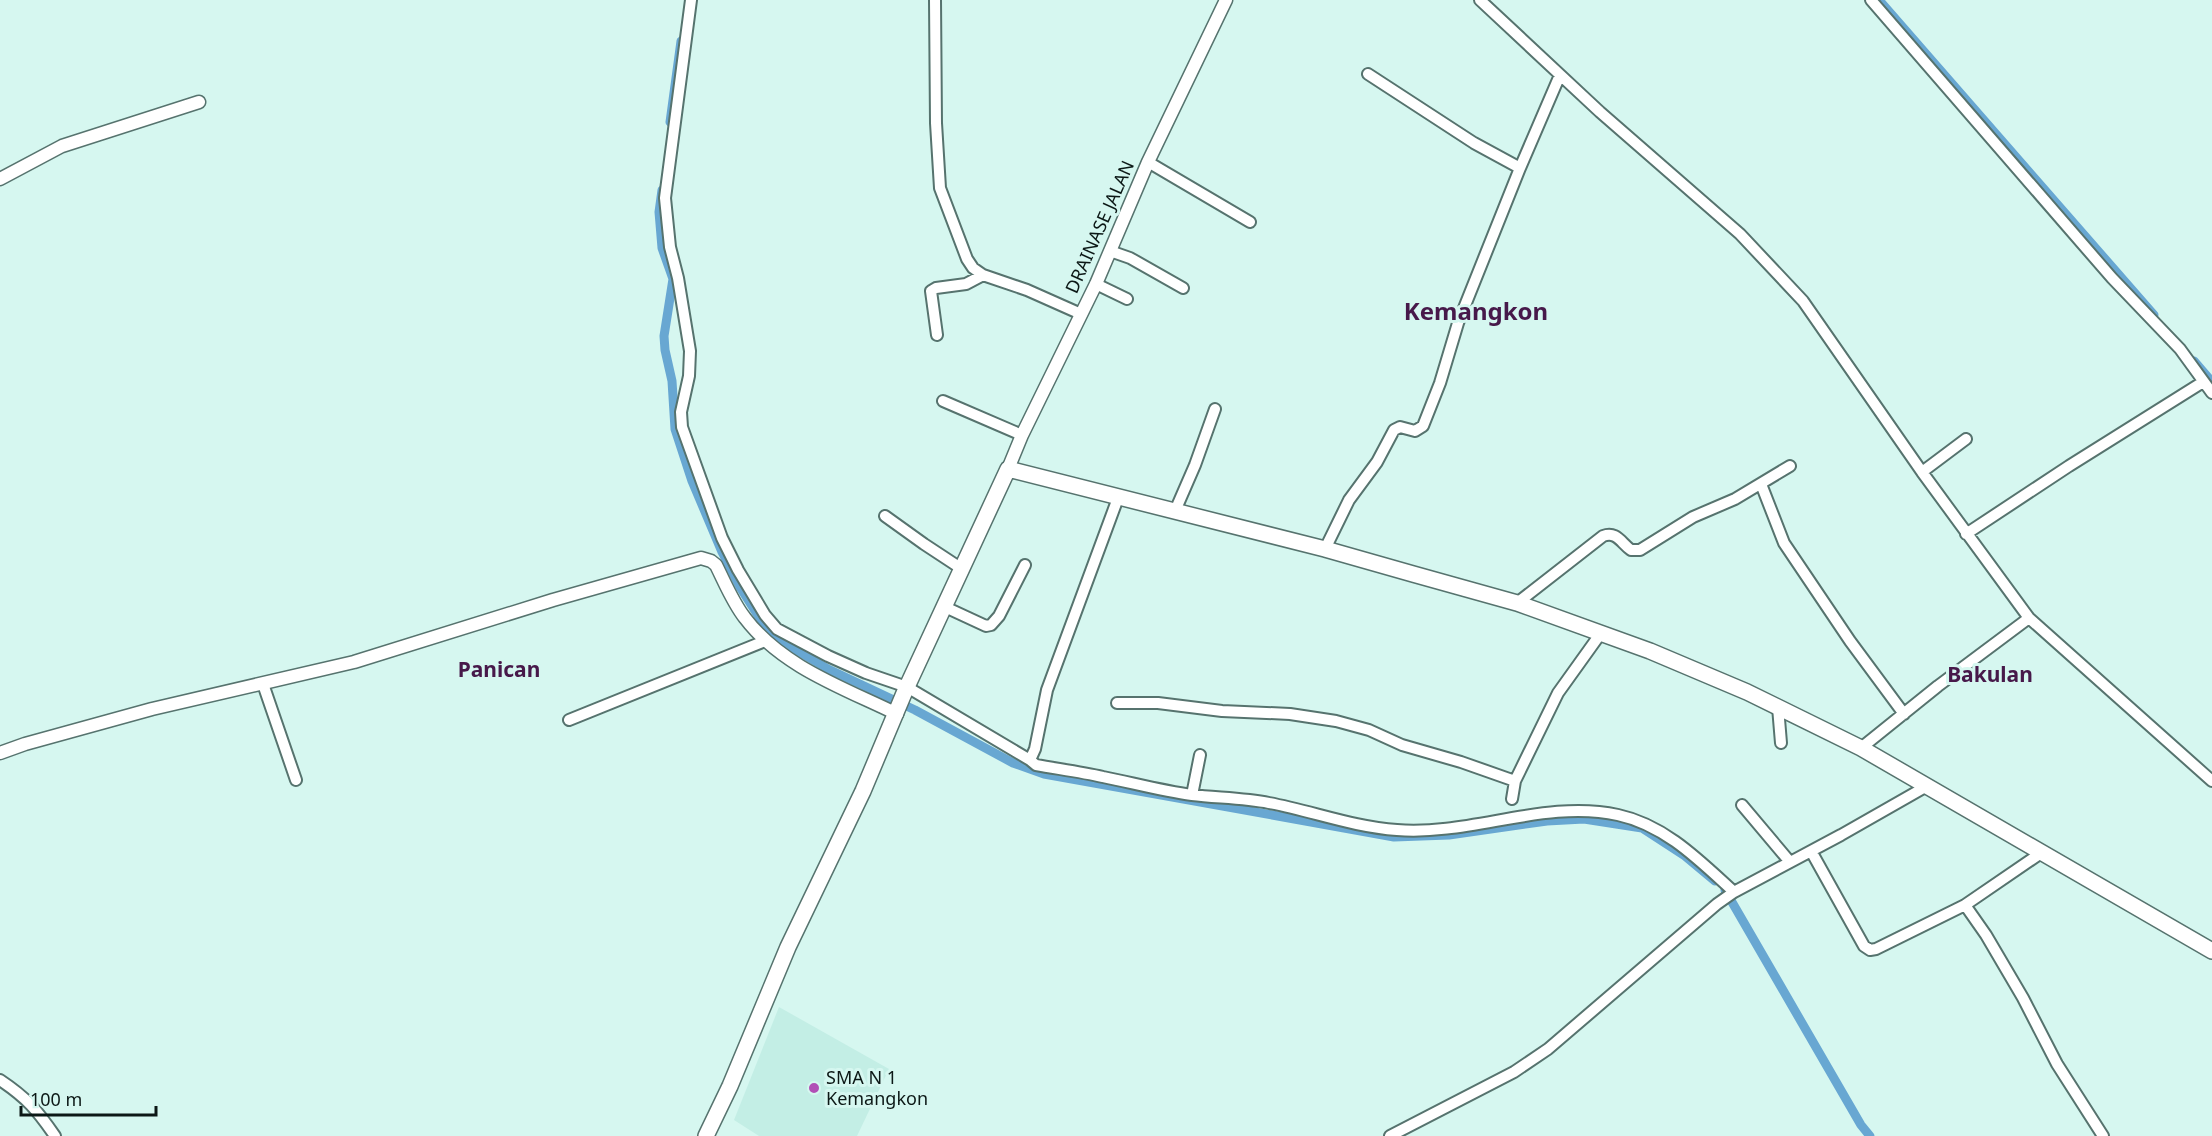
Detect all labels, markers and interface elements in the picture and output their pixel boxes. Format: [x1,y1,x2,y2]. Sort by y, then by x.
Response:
street label: DRAINASE JALAN [1059,157,1139,297]
district label: Kemangkon [1404,294,1548,327]
district label: Panican [458,655,540,683]
district label: Bakulan [1947,660,2033,688]
place label: SMA N 1 Kemangkon [826,1065,928,1110]
scale bar [21,1079,156,1117]
marker: SMA N 1 Kemangkon [807,1081,821,1095]
text: 100 m [30,1087,82,1111]

